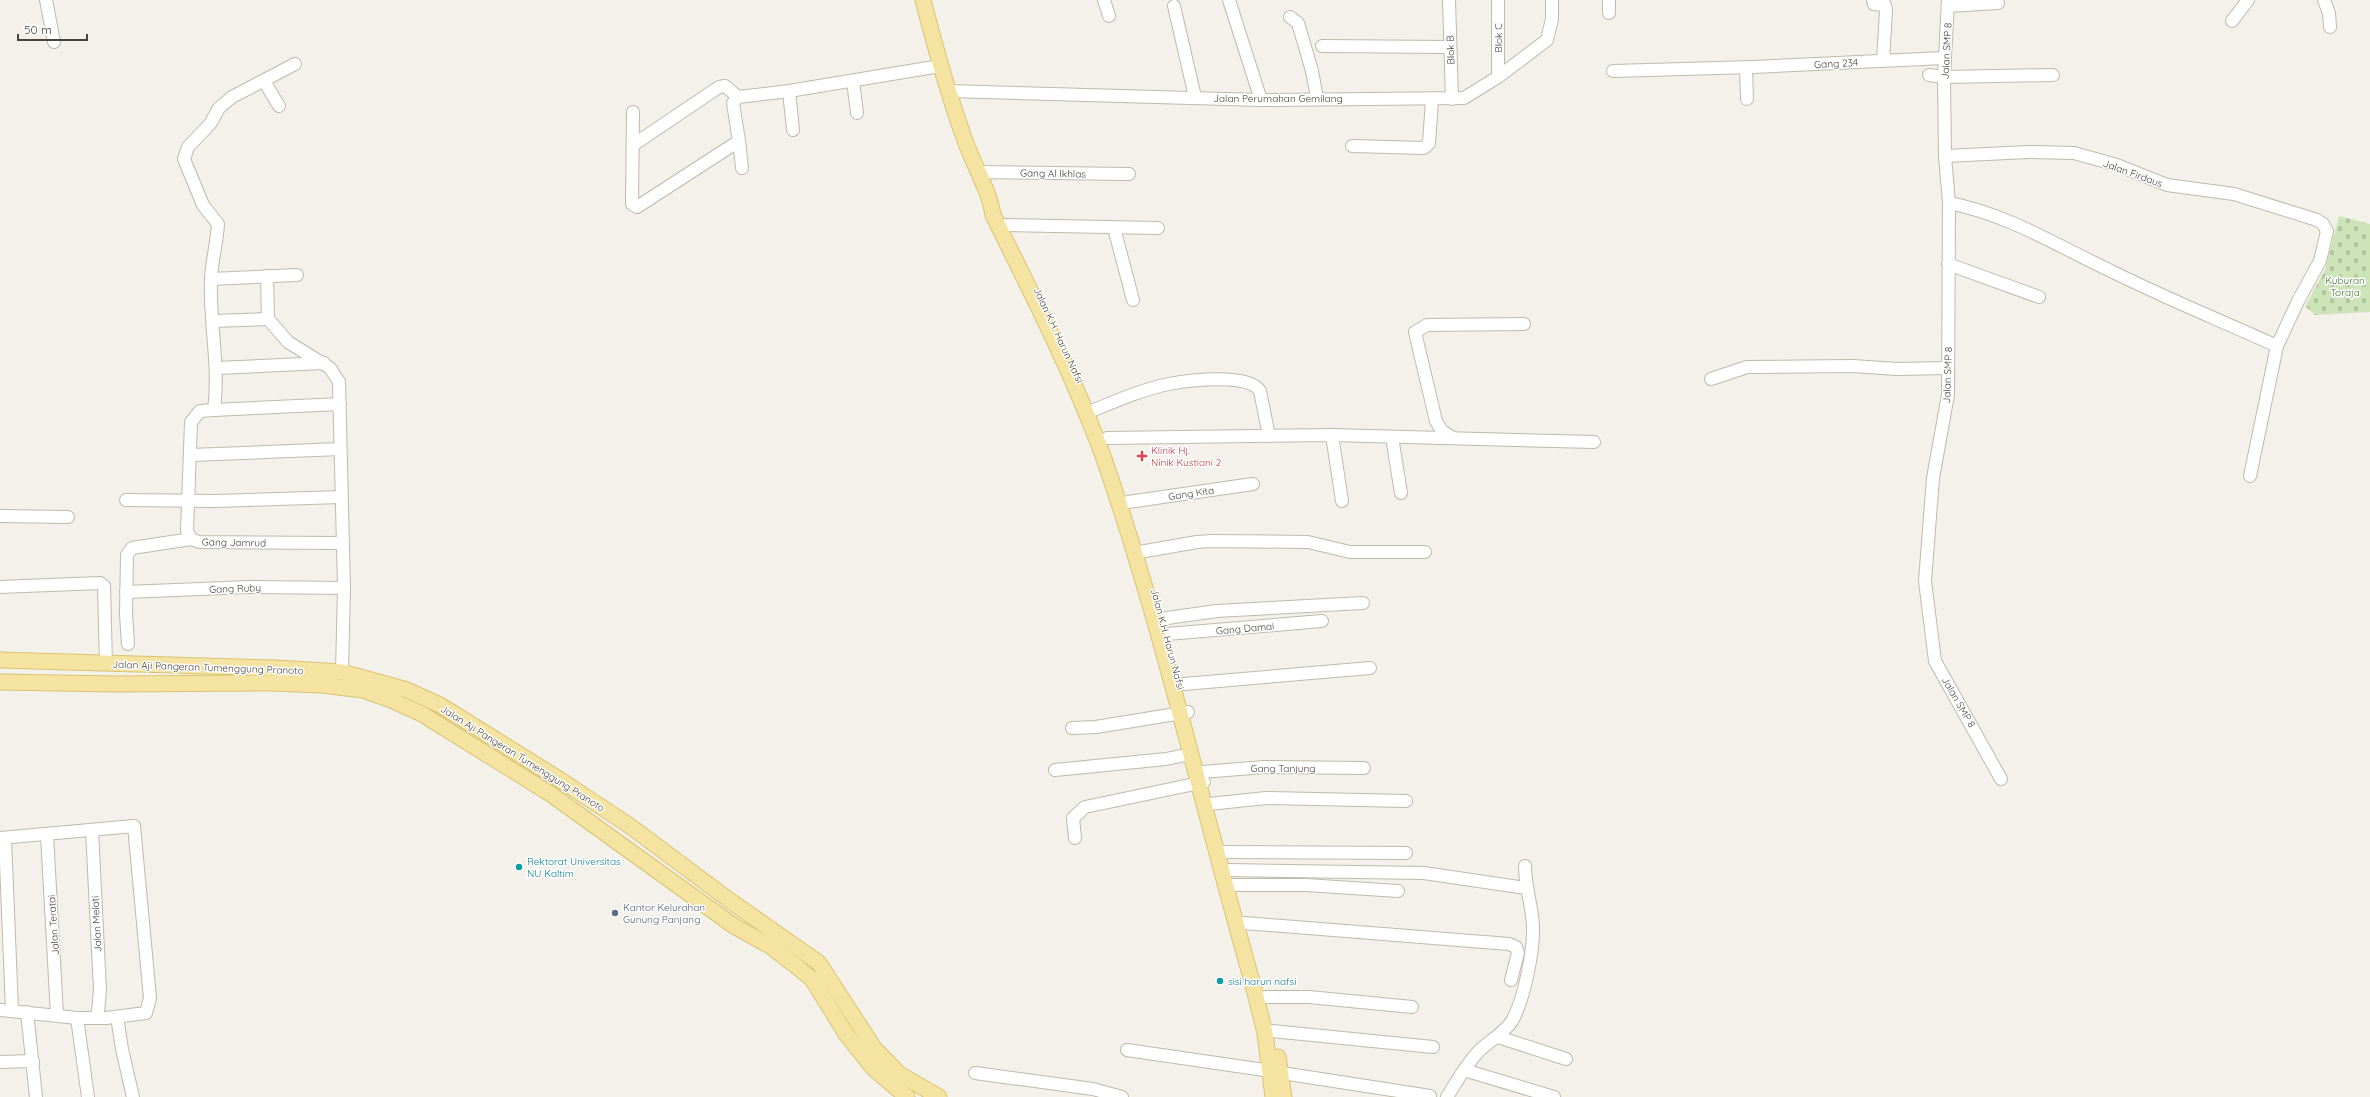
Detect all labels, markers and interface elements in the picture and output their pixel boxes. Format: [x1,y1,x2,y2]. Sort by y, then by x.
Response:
scale bar [18,16,87,42]
text: 50 m [24,22,52,37]
street label: Jalan SMP 8 [1939,22,1954,80]
street label: Blok C [1492,23,1505,53]
street label: Blok B [1443,35,1458,65]
street label: Gang 234 [1814,56,1858,71]
street label: Jalan Perumahan Gemilang [1213,92,1343,105]
street label: Jalan Firdaus [2101,157,2165,190]
street label: Gang Al Ikhlas [1020,166,1086,181]
park label: Kuburan Toraja [2325,274,2365,299]
street label: Jalan K.H. Harun Nafsi [1031,285,1086,385]
street label: Jalan SMP 8 [1940,346,1955,404]
place label: Klinik Hj. Ninik Kustiani 2 [1151,444,1222,469]
marker: Klinik Hj. Ninik Kustiani 2 [1136,450,1148,462]
street label: Gang Kita [1167,484,1215,503]
street label: Gang Jamrud [202,535,266,550]
street label: Gang Ruby [209,581,261,596]
street label: Jalan K.H. Harun Nafsi [1148,587,1187,691]
street label: Gang Damai [1215,619,1275,638]
street label: Jalan Aji Pangeran Tumenggung Pranoto [112,658,304,677]
street label: Jalan SMP 8 [1939,674,1978,730]
street label: Jalan Aji Pangeran Tumenggung Pranoto [438,702,607,815]
street label: Gang Tanjung [1250,762,1316,775]
place label: Rektorat Universitas NU Kaltim [527,855,621,880]
marker: Rektorat Universitas NU Kaltim [514,862,524,872]
street label: Jalan Teratai [45,894,62,956]
street label: Jalan Melati [89,895,104,953]
place label: Kantor Kelurahan Gunung Panjang [623,901,705,926]
marker: Kantor Kelurahan Gunung Panjang [610,908,620,918]
place label: sisi harun nafsi [1228,975,1296,988]
marker: sisi harun nafsi [1215,976,1225,986]

